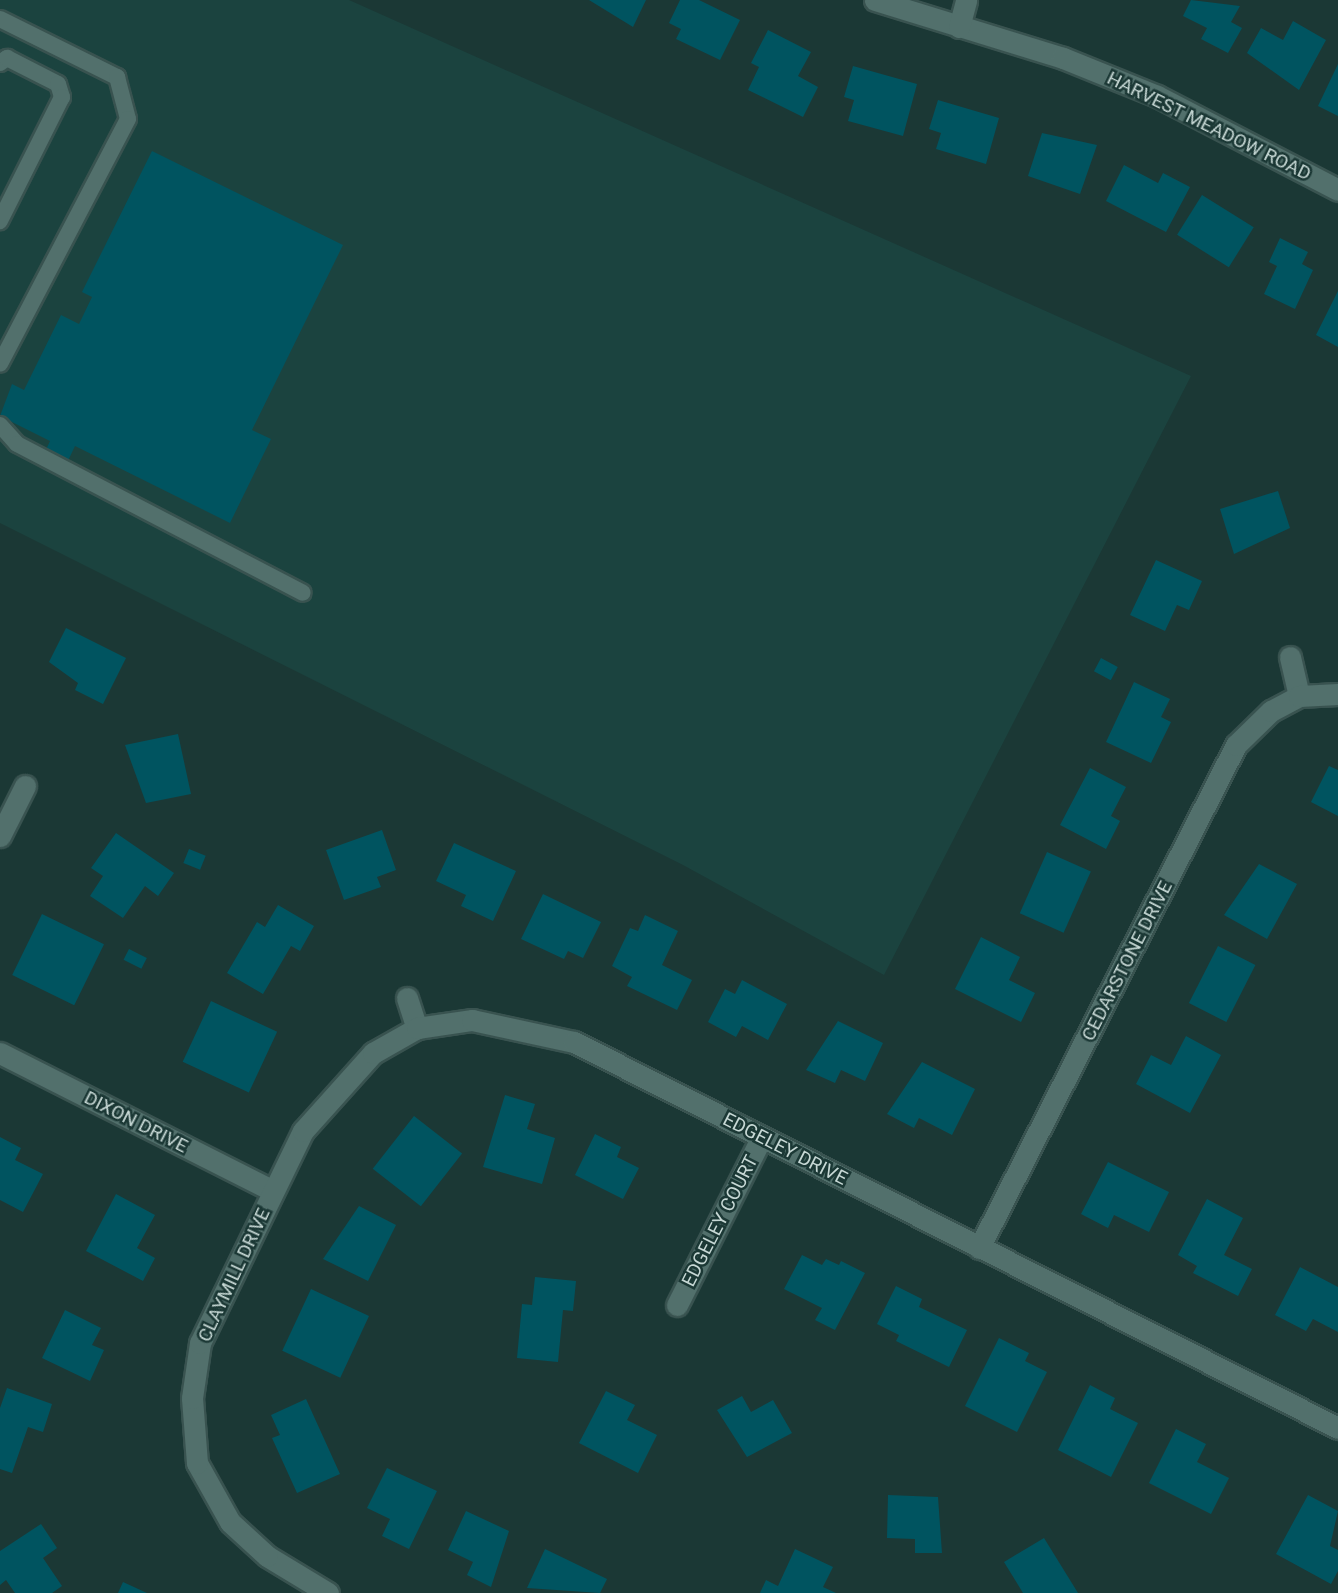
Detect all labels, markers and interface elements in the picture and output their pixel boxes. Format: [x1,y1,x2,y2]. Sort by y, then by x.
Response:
street label: HARVEST MEADOW ROAD [1103,67,1315,185]
street label: CEDARSTONE DRIVE [1077,877,1177,1045]
street label: DIXON DRIVE [80,1086,192,1158]
street label: EDGELEY DRIVE [719,1108,851,1190]
street label: EDGELEY COURT [677,1152,763,1290]
street label: CLAYMILL DRIVE [193,1205,275,1345]

